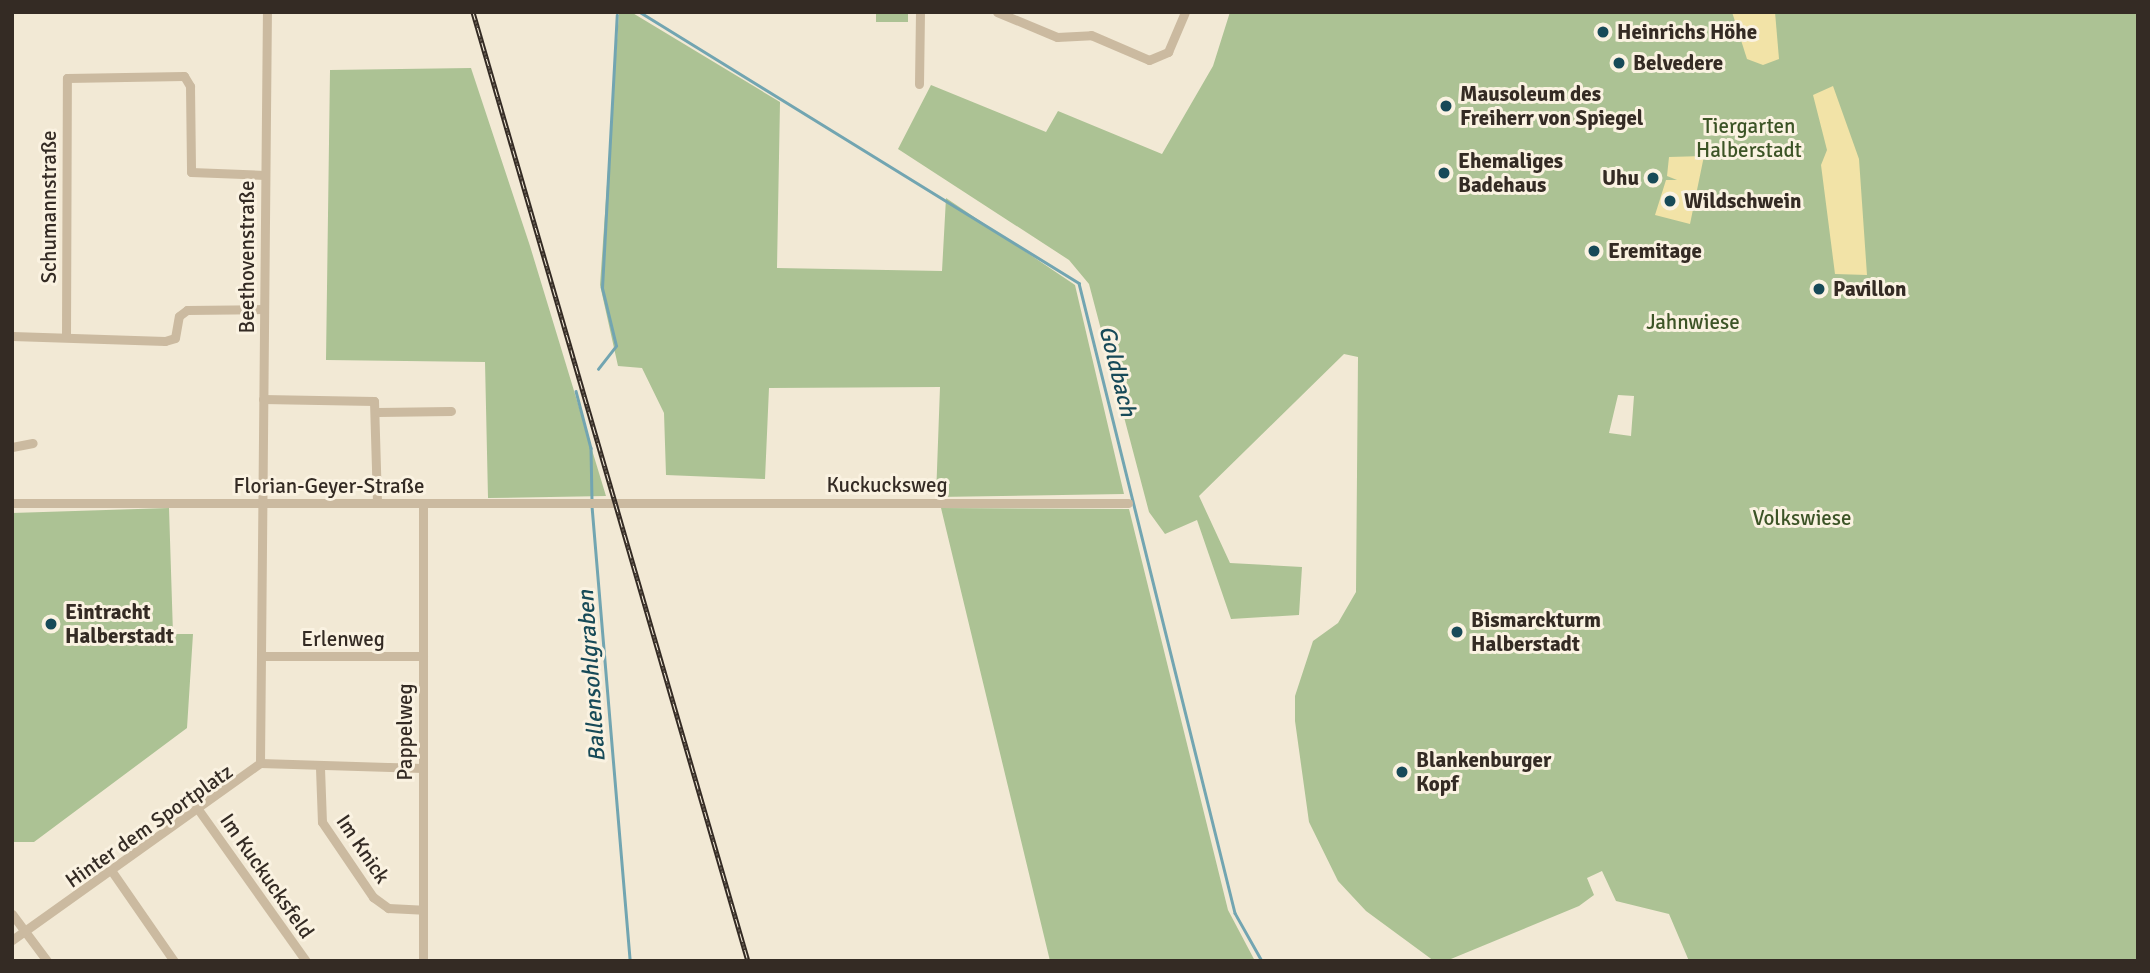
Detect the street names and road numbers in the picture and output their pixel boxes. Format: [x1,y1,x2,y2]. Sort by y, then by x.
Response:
street label: Schumannstraße [36,130,62,284]
street label: Beethovenstraße [234,181,260,333]
street label: Kuckucksweg [826,472,948,498]
street label: Florian-Geyer-Straße [234,473,424,499]
street label: Erlenweg [301,626,385,652]
street label: Pappelweg [392,683,418,781]
street label: Hinter dem Sportplatz [61,759,237,893]
street label: Im Kuckucksfeld [215,809,319,943]
street label: Im Knick [331,810,395,888]

